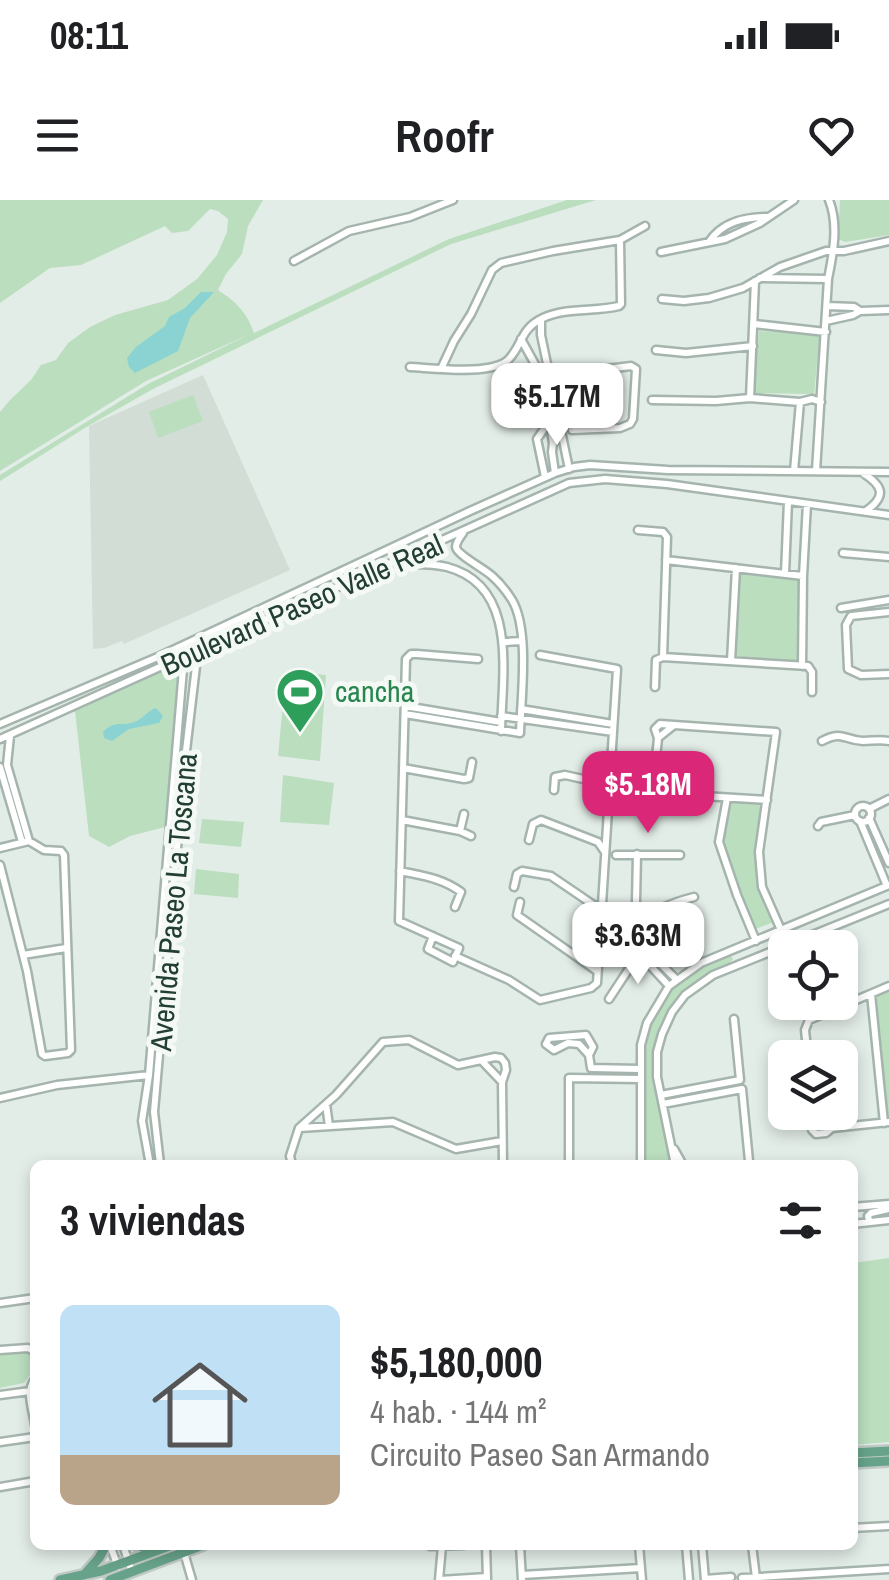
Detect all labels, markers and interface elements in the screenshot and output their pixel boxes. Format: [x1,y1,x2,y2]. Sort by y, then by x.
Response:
text: 08:11 [50,10,128,61]
text: Roofr [395,105,494,166]
icon: menu [30,108,85,163]
icon: heart [804,108,859,163]
pin: $5.17M [476,363,638,448]
text: $5.17M [513,374,601,417]
street label: Boulevard Paseo Valle Real [154,524,449,684]
sports icon: cancha [274,666,326,734]
place label: cancha [335,671,415,711]
street label: Avenida Paseo La Toscana [140,751,206,1053]
pin: $5.18M [567,751,729,836]
text: $5.18M [604,762,692,805]
pin: $3.63M [557,902,719,987]
text: $3.63M [594,913,682,956]
map controls [768,930,858,1130]
button: locate [768,930,858,1020]
button: layers [768,1040,858,1130]
text: 3 viviendas [60,1192,246,1248]
icon: filters [773,1193,828,1248]
text: $5,180,000 [370,1334,542,1390]
icon: home [140,1345,260,1465]
text: 4 hab. · 144 m² [370,1390,547,1433]
text: Circuito Paseo San Armando [370,1433,710,1476]

